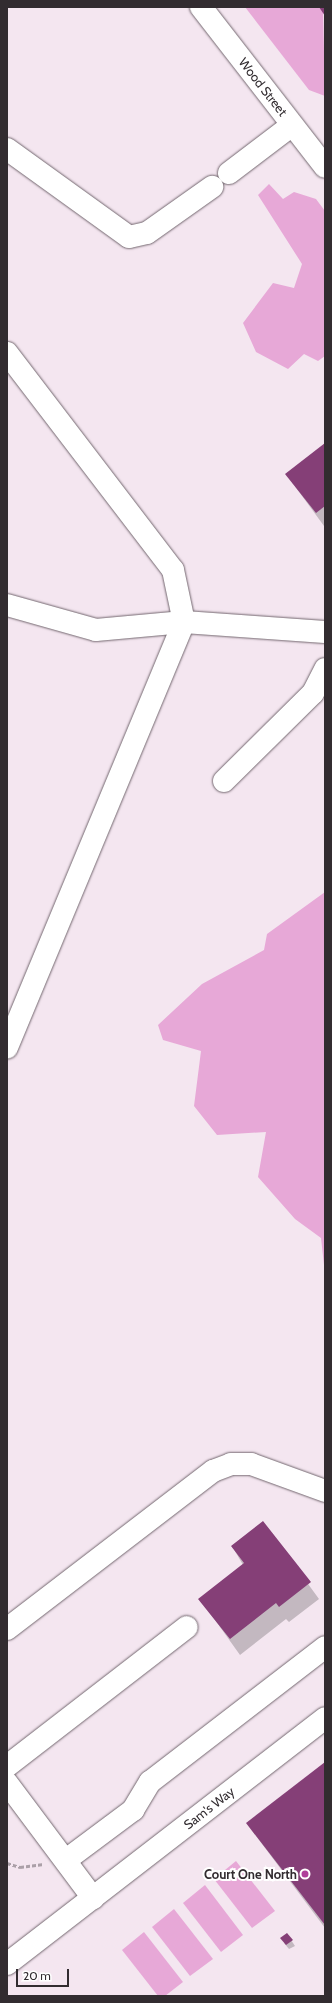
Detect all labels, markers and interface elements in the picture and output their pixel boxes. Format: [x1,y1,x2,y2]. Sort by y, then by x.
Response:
street label: Wood Street [235,55,291,119]
street label: Sam's Way [181,1783,237,1833]
place label: Court One North [204,1866,297,1882]
marker: Court One North [300,1869,310,1879]
scale bar [18,1961,71,1987]
text: 20 m [23,1968,51,1983]

